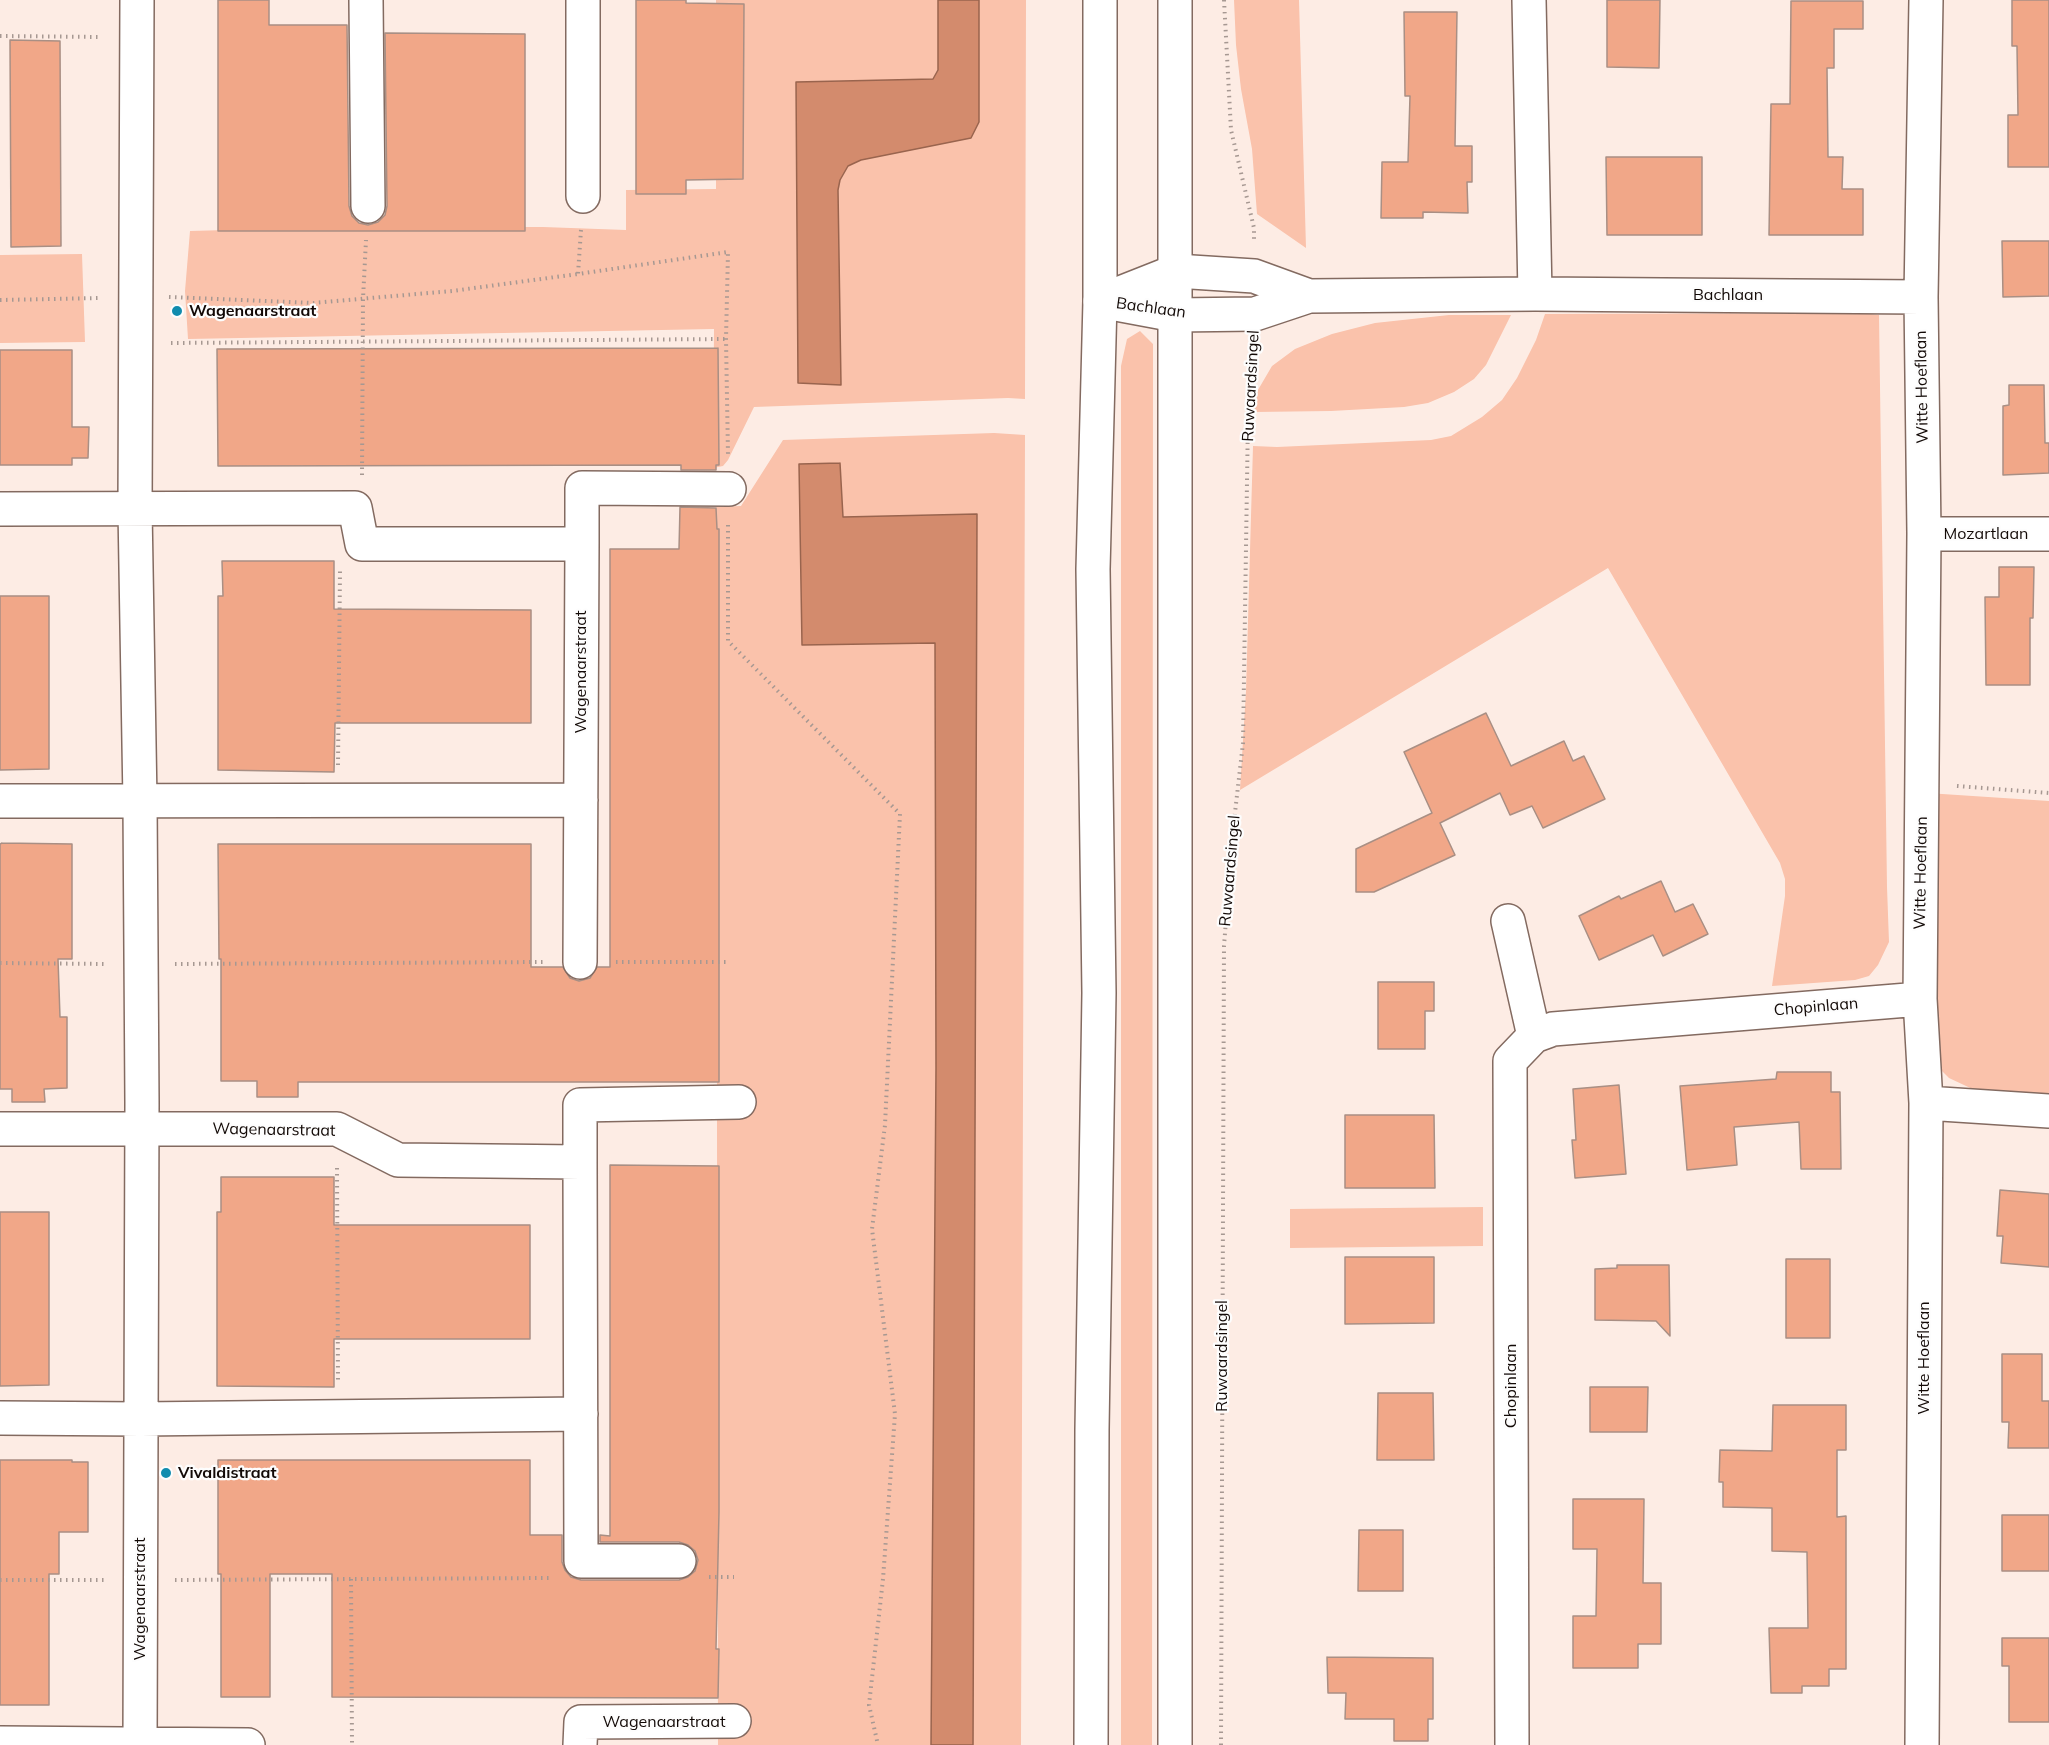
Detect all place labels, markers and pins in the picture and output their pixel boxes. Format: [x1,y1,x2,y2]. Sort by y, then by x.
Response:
place label: Wagenaarstraat [189,301,316,321]
marker: Wagenaarstraat [170,304,184,318]
place label: Vivaldistraat [178,1463,277,1483]
marker: Vivaldistraat [159,1466,173,1480]

